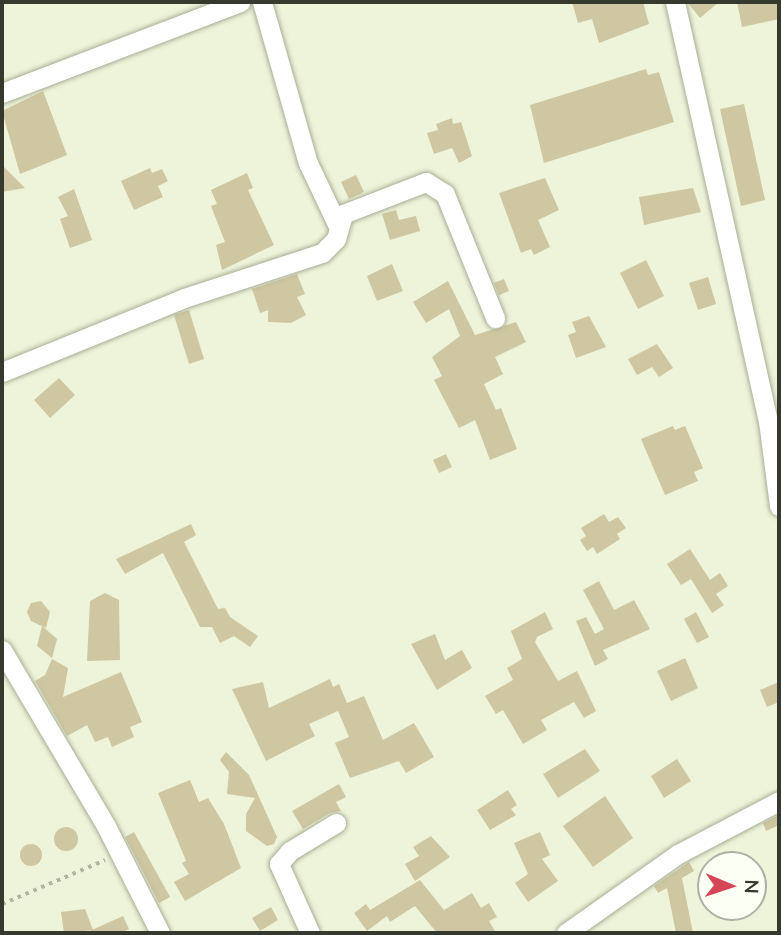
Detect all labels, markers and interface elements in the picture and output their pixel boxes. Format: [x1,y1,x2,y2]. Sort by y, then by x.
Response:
north arrow [697,851,767,921]
text: N [738,879,764,894]

